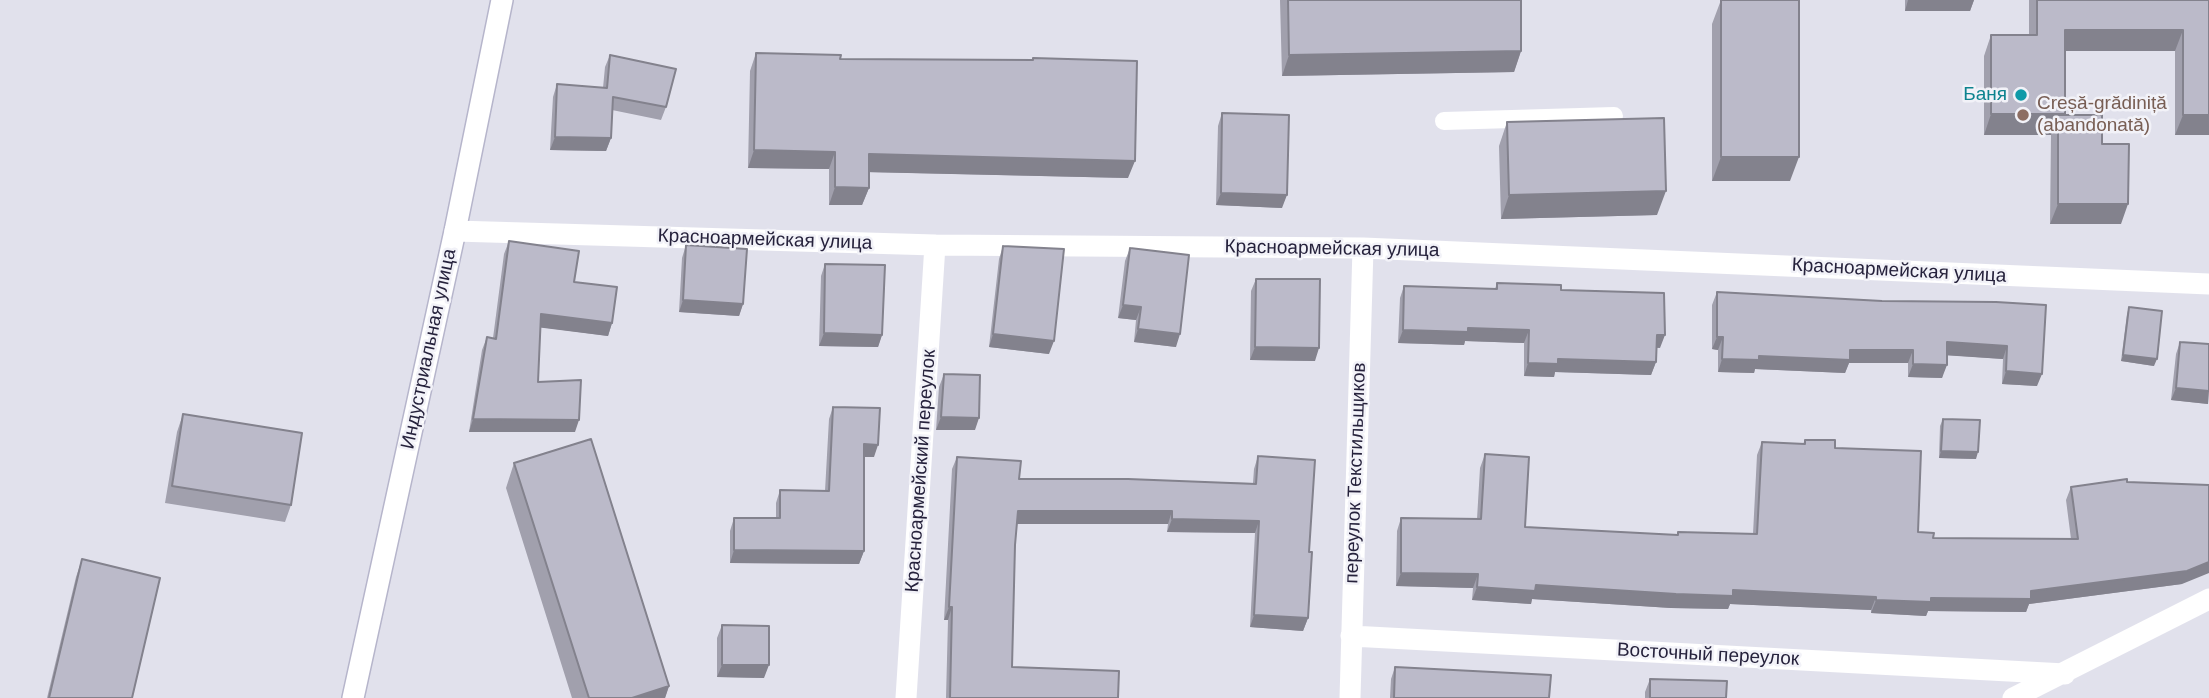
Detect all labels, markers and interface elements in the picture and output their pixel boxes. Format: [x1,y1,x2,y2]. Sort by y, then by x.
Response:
place label: Баня [1963,84,2007,106]
marker: Баня [2013,87,2029,103]
place label: Creșă-grădiniță (abandonată) [2037,93,2167,137]
marker: Creșă-grădiniță (abandonată) [2015,107,2031,123]
street label: Красноармейская улица [657,225,873,255]
street label: Красноармейская улица [1224,236,1440,262]
street label: Индустриальная улица [397,247,461,451]
street label: Красноармейская улица [1791,254,2007,288]
street label: Красноармейский переулок [901,349,941,593]
street label: переулок Текстильщиков [1341,362,1371,584]
street label: Восточный переулок [1616,639,1800,671]

